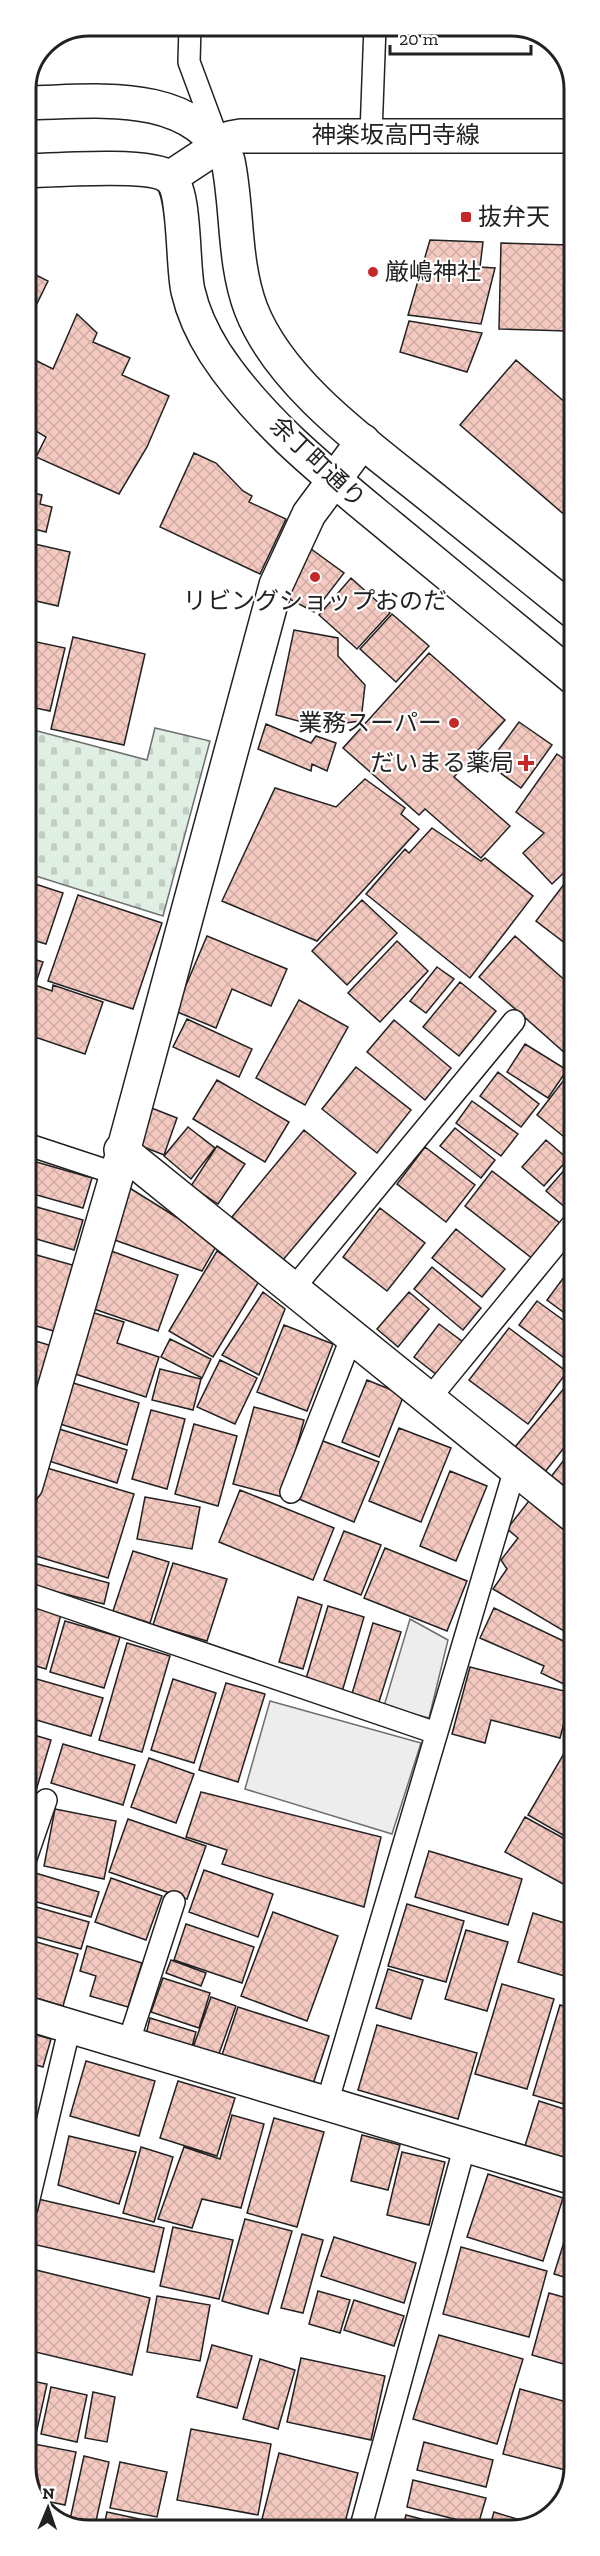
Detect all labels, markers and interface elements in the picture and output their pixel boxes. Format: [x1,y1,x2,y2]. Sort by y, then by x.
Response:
scale bar [390,18,531,56]
text: 20 m [399,28,439,50]
street label: 神楽坂高円寺線 [312,120,480,149]
place label: 抜弁天 [478,202,550,231]
marker: 抜弁天 [459,210,473,224]
place label: 厳嶋神社 [385,257,481,286]
marker: 厳嶋神社 [366,265,380,279]
street label: 余丁町通り [265,410,372,513]
marker: リビングショップおのだ [308,570,322,584]
place label: リビングショップおのだ [183,586,447,615]
place label: 業務スーパー [298,708,442,737]
marker: 業務スーパー [447,716,461,730]
place label: だいまる薬局 [370,748,514,777]
marker: だいまる薬局 [519,756,533,770]
north arrow [18,2478,78,2538]
text: N [42,2484,55,2503]

